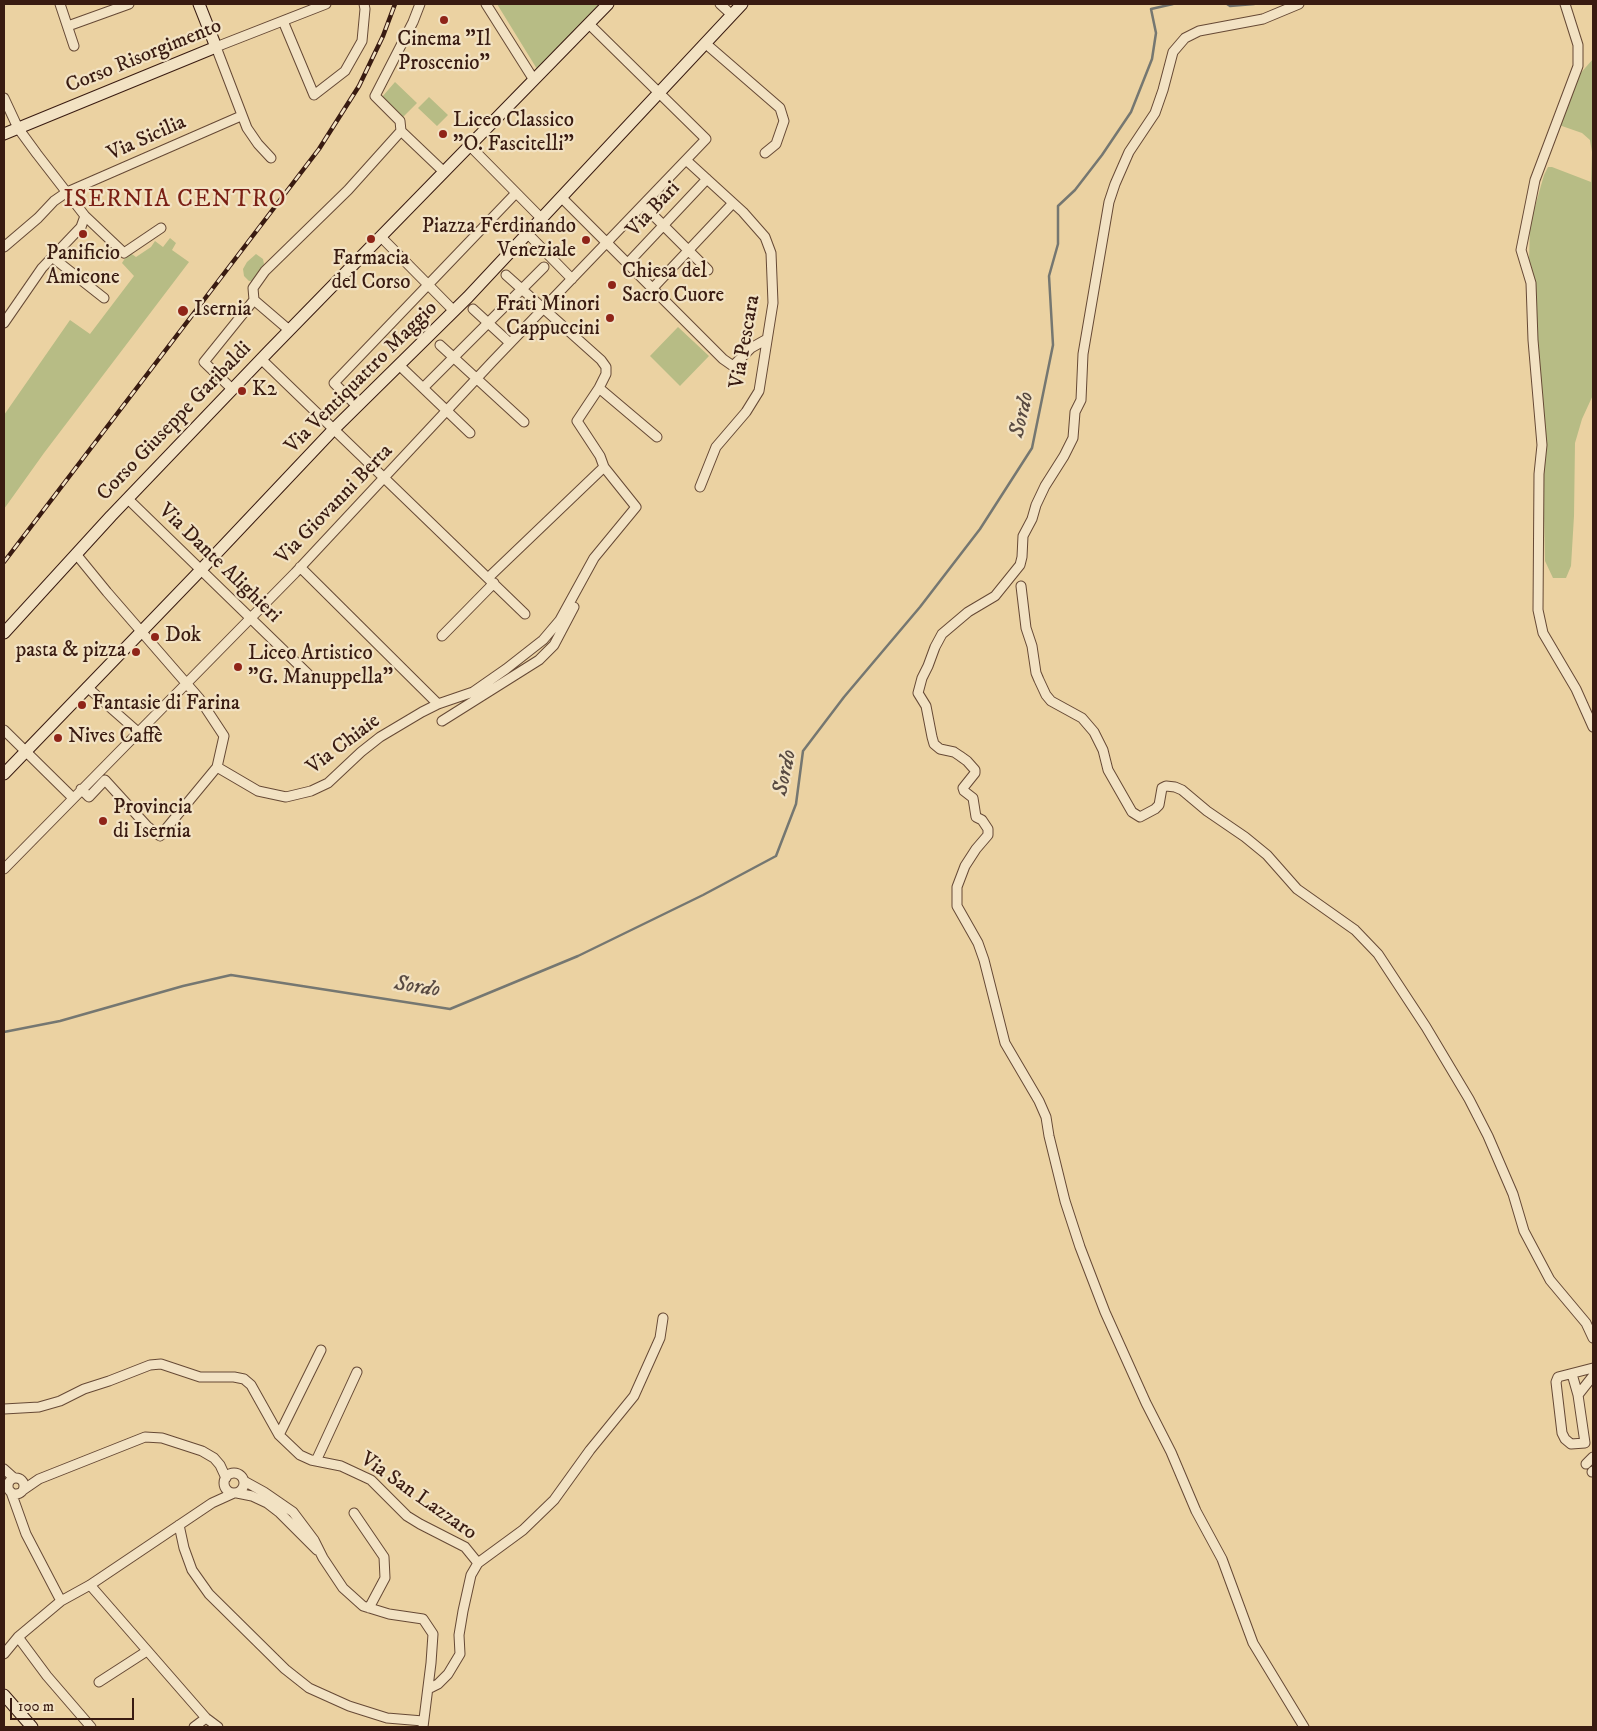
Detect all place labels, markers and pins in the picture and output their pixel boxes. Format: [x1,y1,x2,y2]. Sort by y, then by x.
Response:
marker: Cinema "Il Proscenio" [438,14,450,26]
place label: Cinema "Il Proscenio" [397,28,491,78]
place label: Liceo Classico "O. Fascitelli" [453,109,574,159]
marker: Liceo Classico "O. Fascitelli" [437,128,449,140]
place label: Piazza Ferdinando Veneziale [422,215,576,265]
marker: Panificio Amicone [77,228,89,240]
marker: Farmacia del Corso [365,233,377,245]
marker: Piazza Ferdinando Veneziale [580,234,592,246]
place label: Panificio Amicone [46,242,120,292]
place label: Farmacia del Corso [331,247,411,297]
place label: Chiesa del Sacro Cuore [622,260,724,310]
marker: Chiesa del Sacro Cuore [606,279,618,291]
place label: Frati Minori Cappuccini [496,293,600,343]
place label: Isernia [194,298,251,324]
marker: Isernia [176,304,190,318]
marker: Frati Minori Cappuccini [604,312,616,324]
place label: K2 [252,378,277,404]
marker: K2 [236,385,248,397]
place label: Dok [165,624,201,650]
marker: Dok [149,631,161,643]
place label: pasta & pizza [16,639,126,665]
place label: Liceo Artistico "G. Manuppella" [248,642,393,692]
marker: pasta & pizza [130,646,142,658]
marker: Liceo Artistico "G. Manuppella" [232,661,244,673]
place label: Fantasie di Farina [92,692,240,718]
marker: Fantasie di Farina [76,699,88,711]
place label: Nives Caffè [68,725,163,751]
marker: Nives Caffè [52,732,64,744]
place label: Provincia di Isernia [113,796,192,846]
marker: Provincia di Isernia [97,815,109,827]

